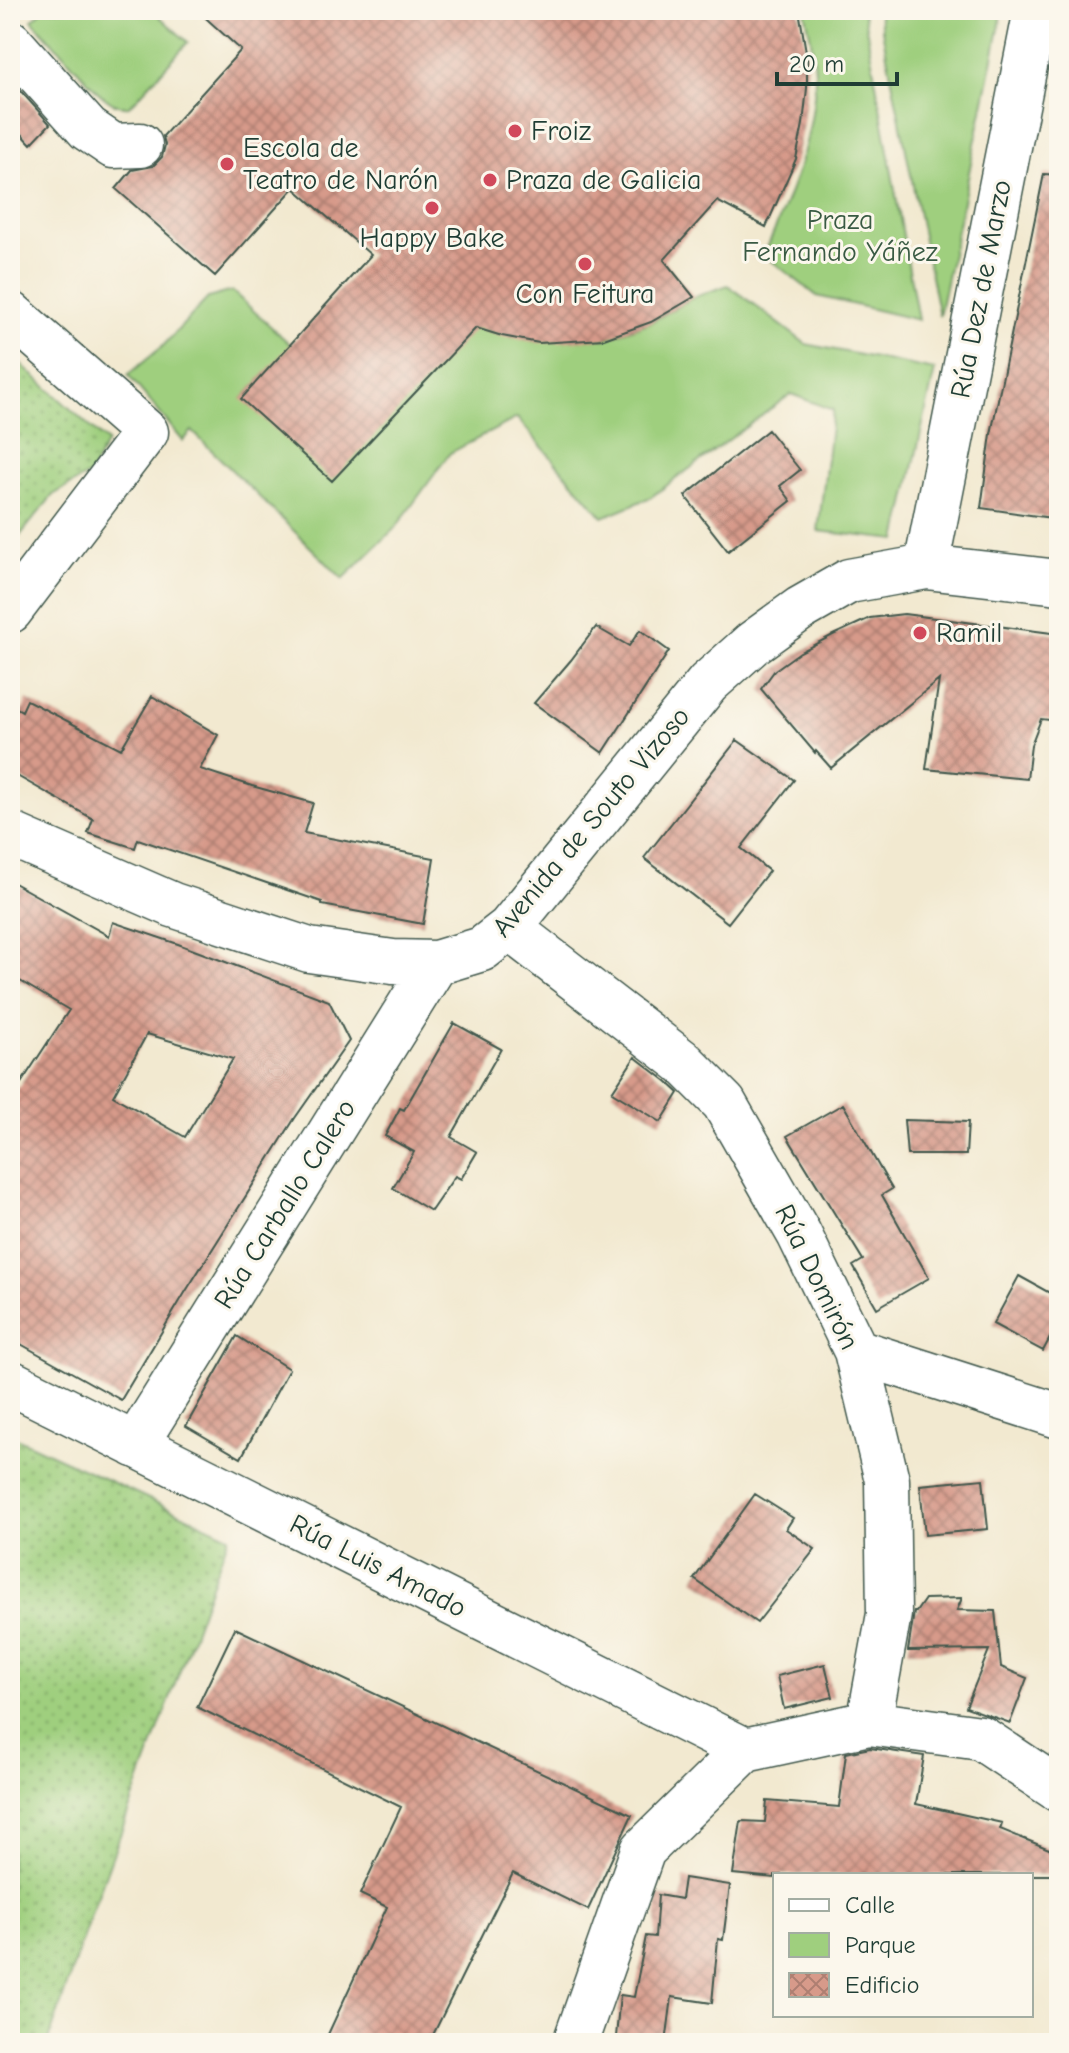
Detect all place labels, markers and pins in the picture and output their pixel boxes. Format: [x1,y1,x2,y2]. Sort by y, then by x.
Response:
place label: Froiz [531,115,591,147]
marker: Froiz [506,122,524,140]
place label: Escola de Teatro de Narón [243,132,438,196]
marker: Escola de Teatro de Narón [218,155,236,173]
place label: Praza de Galicia [506,164,702,196]
marker: Praza de Galicia [481,171,499,189]
marker: Happy Bake [423,199,441,217]
place label: Happy Bake [360,222,504,254]
marker: Con Feitura [576,255,594,273]
place label: Con Feitura [515,278,655,310]
place label: Ramil [936,617,1002,649]
marker: Ramil [911,624,929,642]

